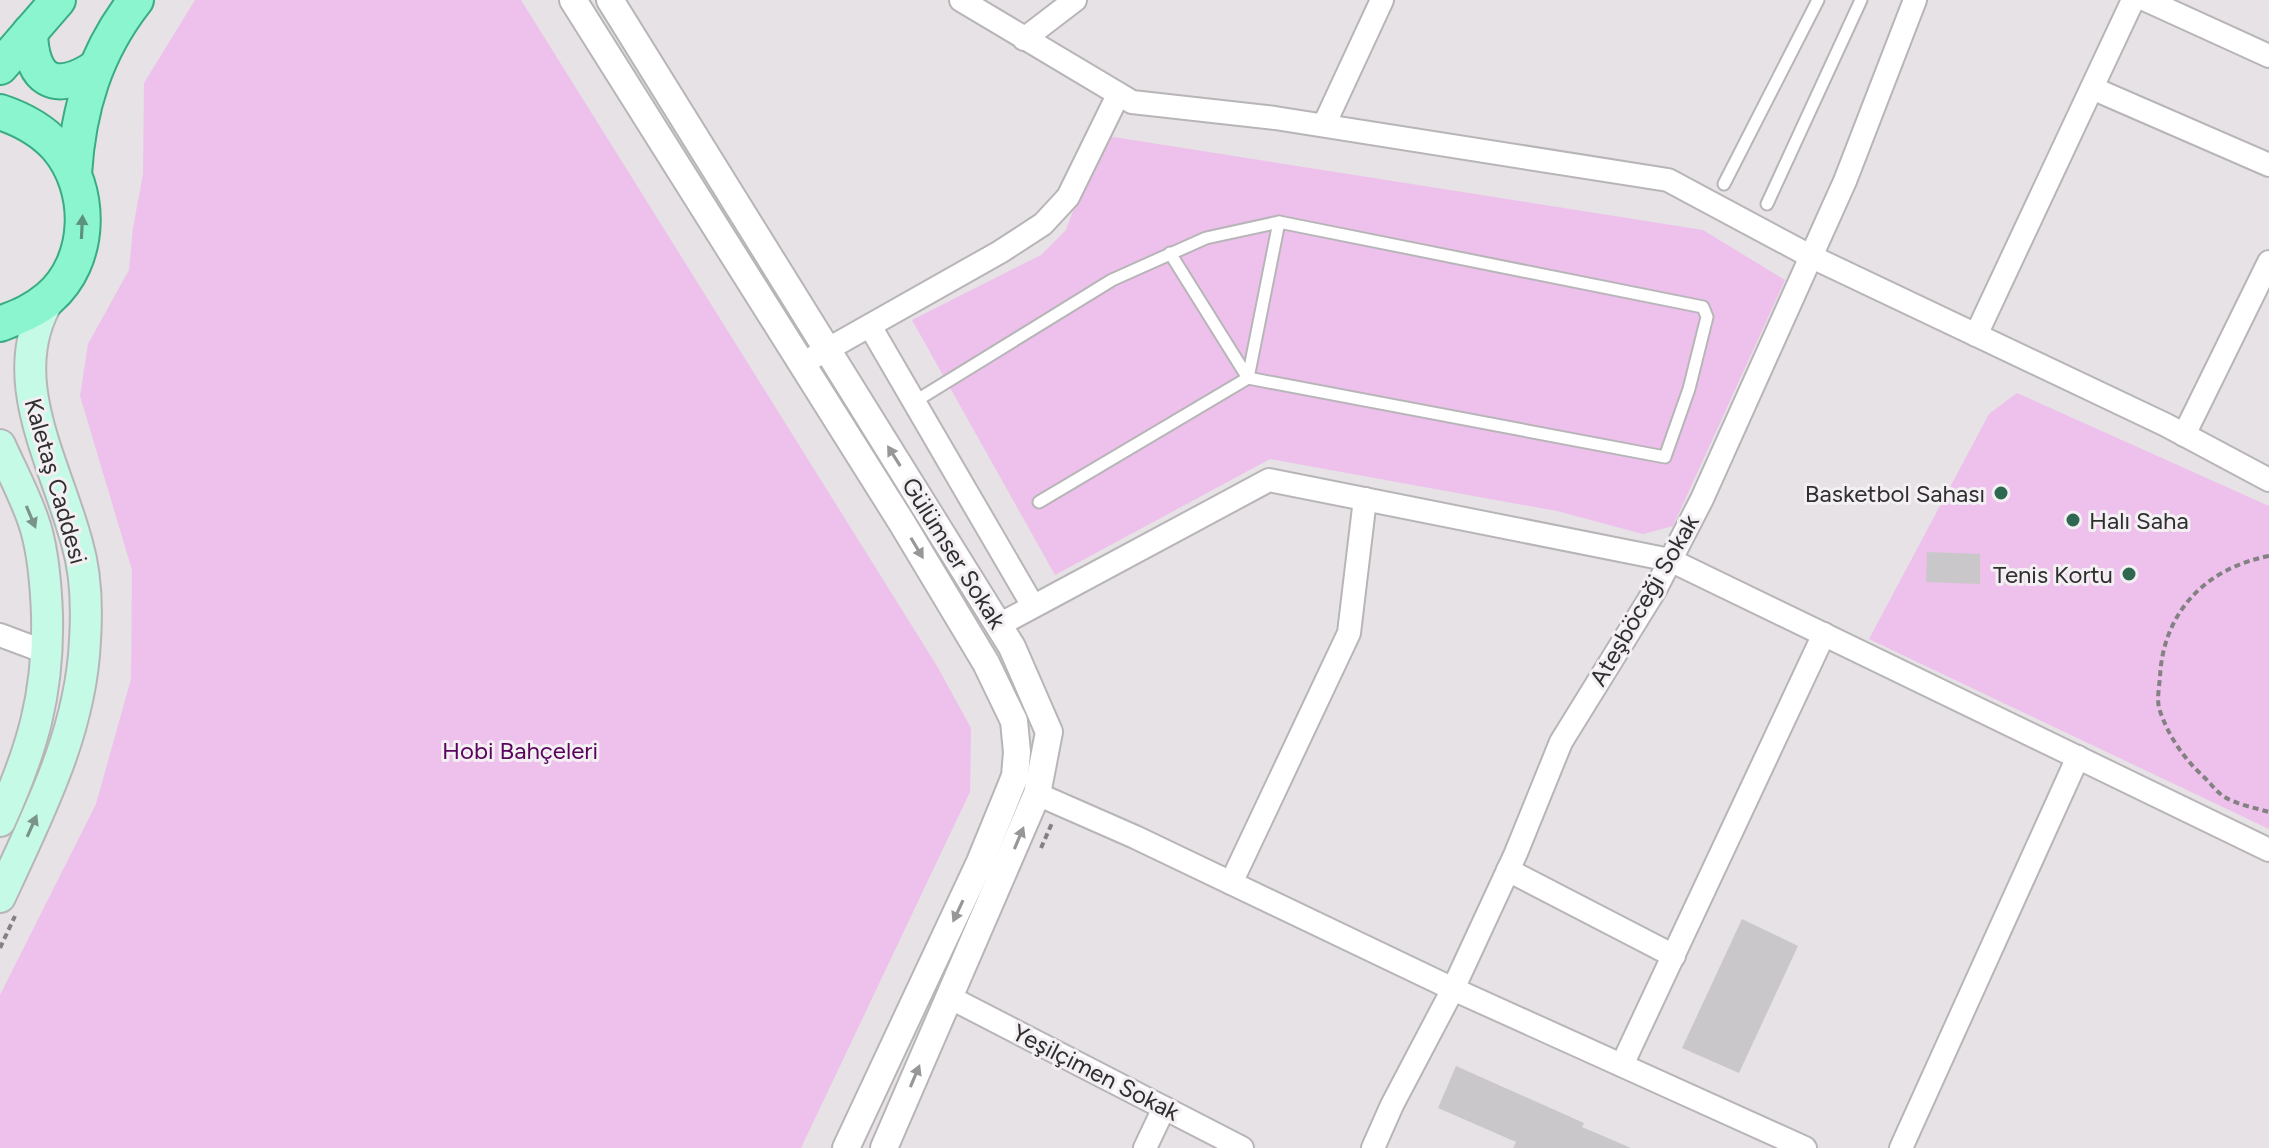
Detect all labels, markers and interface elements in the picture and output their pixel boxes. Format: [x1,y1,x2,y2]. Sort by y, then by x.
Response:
one-way arrow [76,214,89,239]
street label: Kaletaş Caddesi [18,395,94,567]
one-way arrow [887,445,901,467]
street label: Gülümser Sokak [896,472,1012,634]
place label: Basketbol Sahası [1805,479,1985,508]
marker: Basketbol Sahası [1992,484,2010,502]
one-way arrow [24,505,37,528]
place label: Halı Saha [2089,506,2189,535]
street label: Ateşböceği Sokak [1583,509,1705,691]
marker: Halı Saha [2064,511,2082,529]
one-way arrow [910,537,924,559]
place label: Tenis Kortu [1993,560,2113,589]
marker: Tenis Kortu [2120,565,2138,583]
park label: Hobi Bahçeleri [442,736,598,765]
one-way arrow [25,815,39,838]
one-way arrow [1012,826,1025,850]
one-way arrow [951,899,964,922]
street label: Yeşilçimen Sokak [1008,1017,1185,1127]
one-way arrow [909,1064,922,1088]

